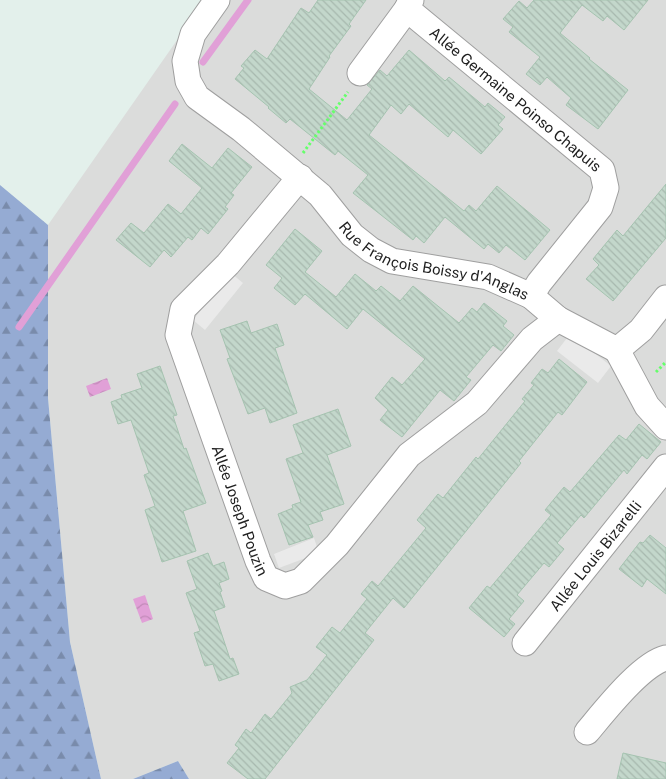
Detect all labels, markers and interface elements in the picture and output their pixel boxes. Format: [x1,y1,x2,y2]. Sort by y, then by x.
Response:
street label: Allée Germaine Poinso Chapuis [427,23,605,175]
street label: Rue François Boissy d'Anglas [336,218,532,303]
street label: Allée Joseph Pouzin [209,443,272,578]
street label: Allée Louis Bizarelli [546,497,644,614]

